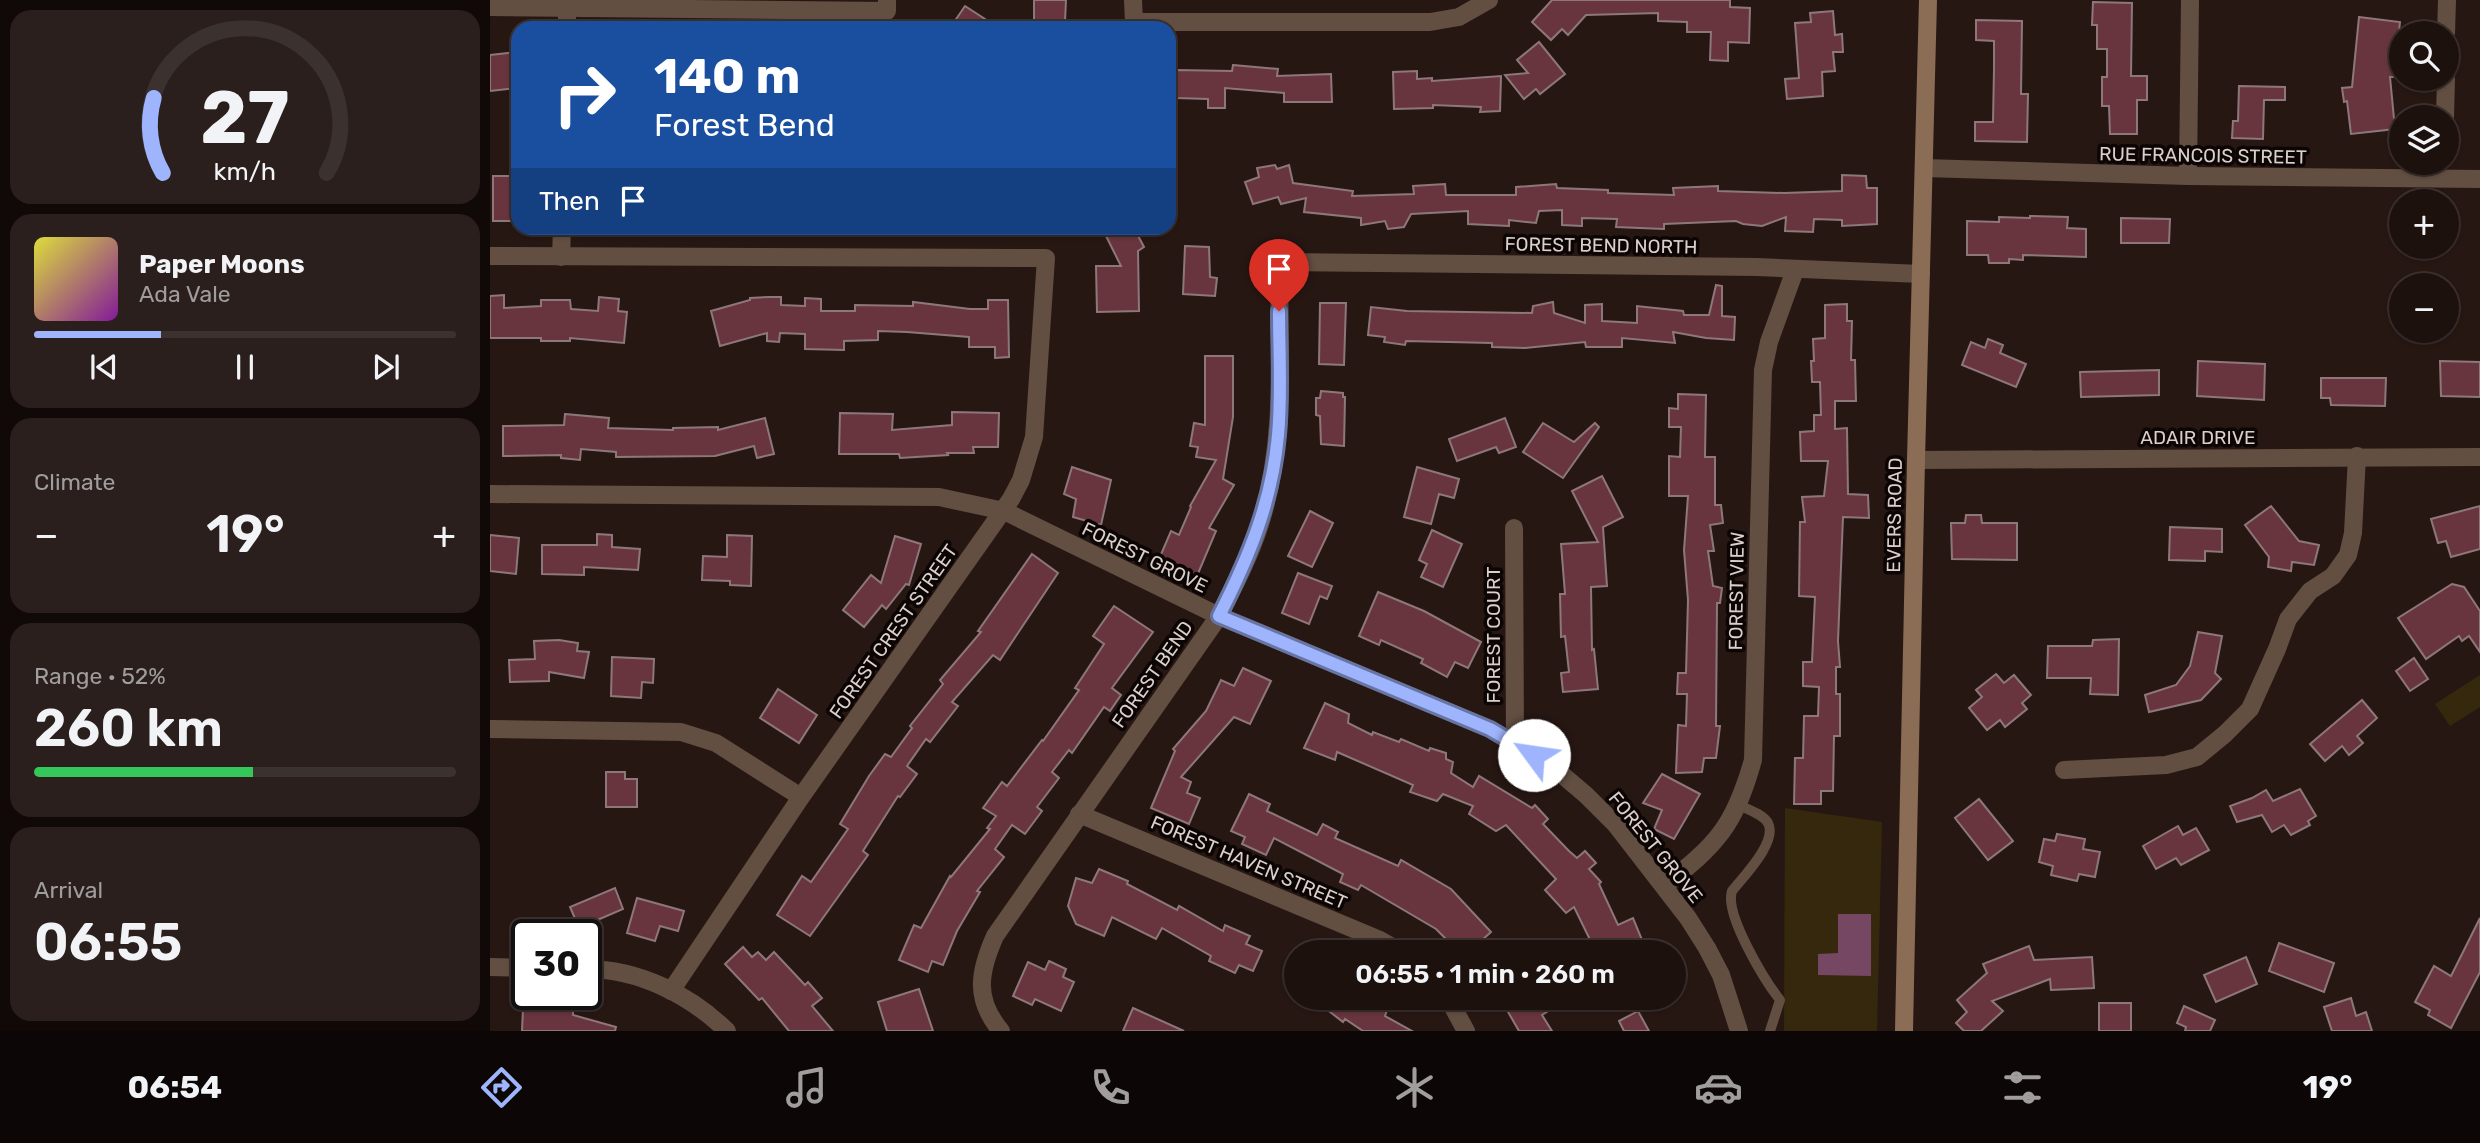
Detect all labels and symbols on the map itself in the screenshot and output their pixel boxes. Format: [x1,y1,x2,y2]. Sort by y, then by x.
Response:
street label: RUE FRANCOIS STREET [2099,142,2307,169]
street label: FOREST BEND NORTH [1504,232,1698,259]
pin [1249,239,1309,311]
street label: ADAIR DRIVE [2140,426,2256,449]
street label: EVERS ROAD [1882,457,1907,573]
street label: FOREST GROVE [1078,517,1211,598]
street label: FOREST VIEW [1724,532,1749,650]
street label: FOREST CREST STREET [825,540,962,723]
street label: FOREST COURT [1482,567,1505,703]
street label: FOREST BEND [1107,616,1198,732]
position arrow [1497,718,1571,792]
street label: FOREST GROVE [1604,787,1707,908]
street label: FOREST HAVEN STREET [1147,811,1350,914]
speed limit sign: 30 [511,919,602,1010]

